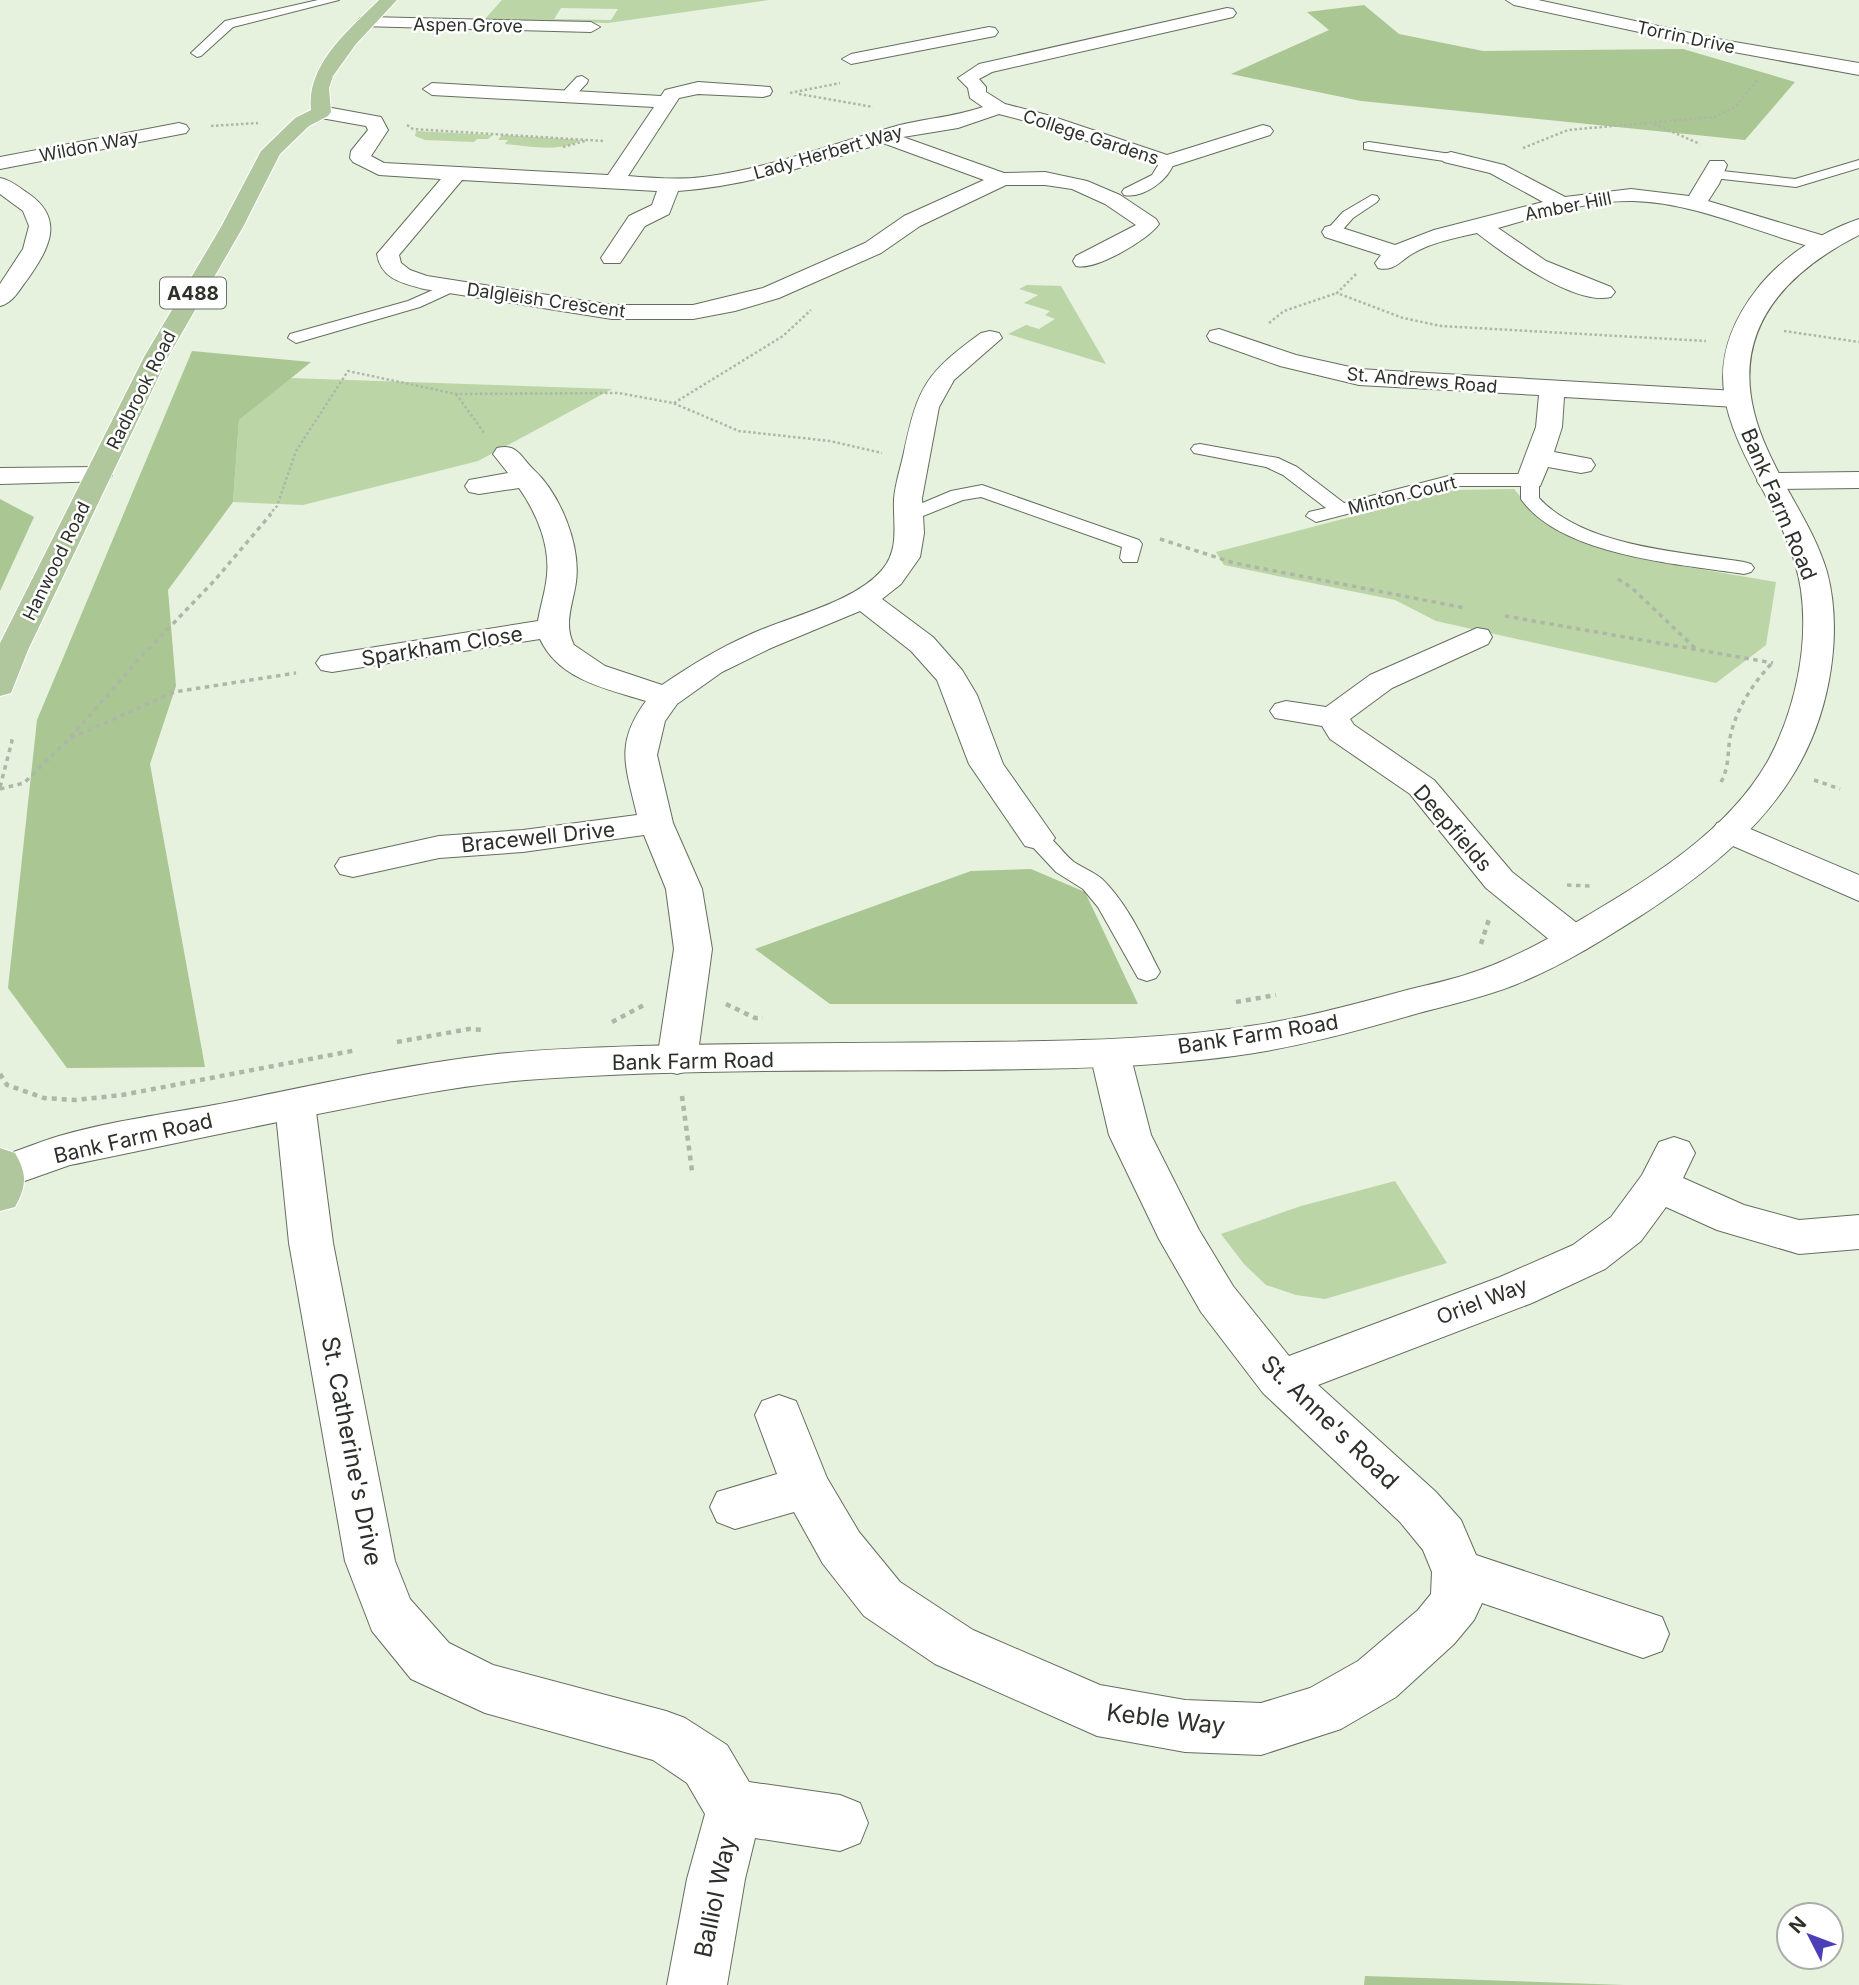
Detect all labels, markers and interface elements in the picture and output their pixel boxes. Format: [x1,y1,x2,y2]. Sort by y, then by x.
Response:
street label: Aspen Grove [413,14,523,36]
street label: Torrin Drive [1635,16,1737,58]
street label: College Gardens [1021,105,1161,169]
street label: Lady Herbert Way [751,121,905,183]
street label: Wildon Way [38,126,140,166]
street label: Amber Hill [1523,187,1613,225]
road number: A488 [160,278,226,308]
street label: Dalgleish Crescent [465,278,627,322]
street label: Radbrook Road [102,327,180,453]
street label: St. Andrews Road [1346,363,1498,397]
street label: Bank Farm Road [1736,424,1822,584]
street label: Minton Court [1346,471,1458,519]
street label: Hanwood Road [18,498,94,624]
street label: Sparkham Close [360,621,524,671]
street label: Deepfields [1409,780,1497,876]
street label: Bracewell Drive [460,816,616,858]
street label: Bank Farm Road [1176,1009,1340,1059]
street label: Bank Farm Road [612,1047,774,1075]
street label: Bank Farm Road [51,1108,215,1168]
street label: Oriel Way [1433,1272,1531,1330]
street label: St. Catherine's Drive [316,1334,388,1568]
street label: St. Anne's Road [1255,1349,1405,1495]
street label: Keble Way [1105,1697,1227,1741]
street label: Balliol Way [688,1834,742,1960]
north arrow [1775,1901,1845,1971]
text: N [1784,1912,1811,1938]

